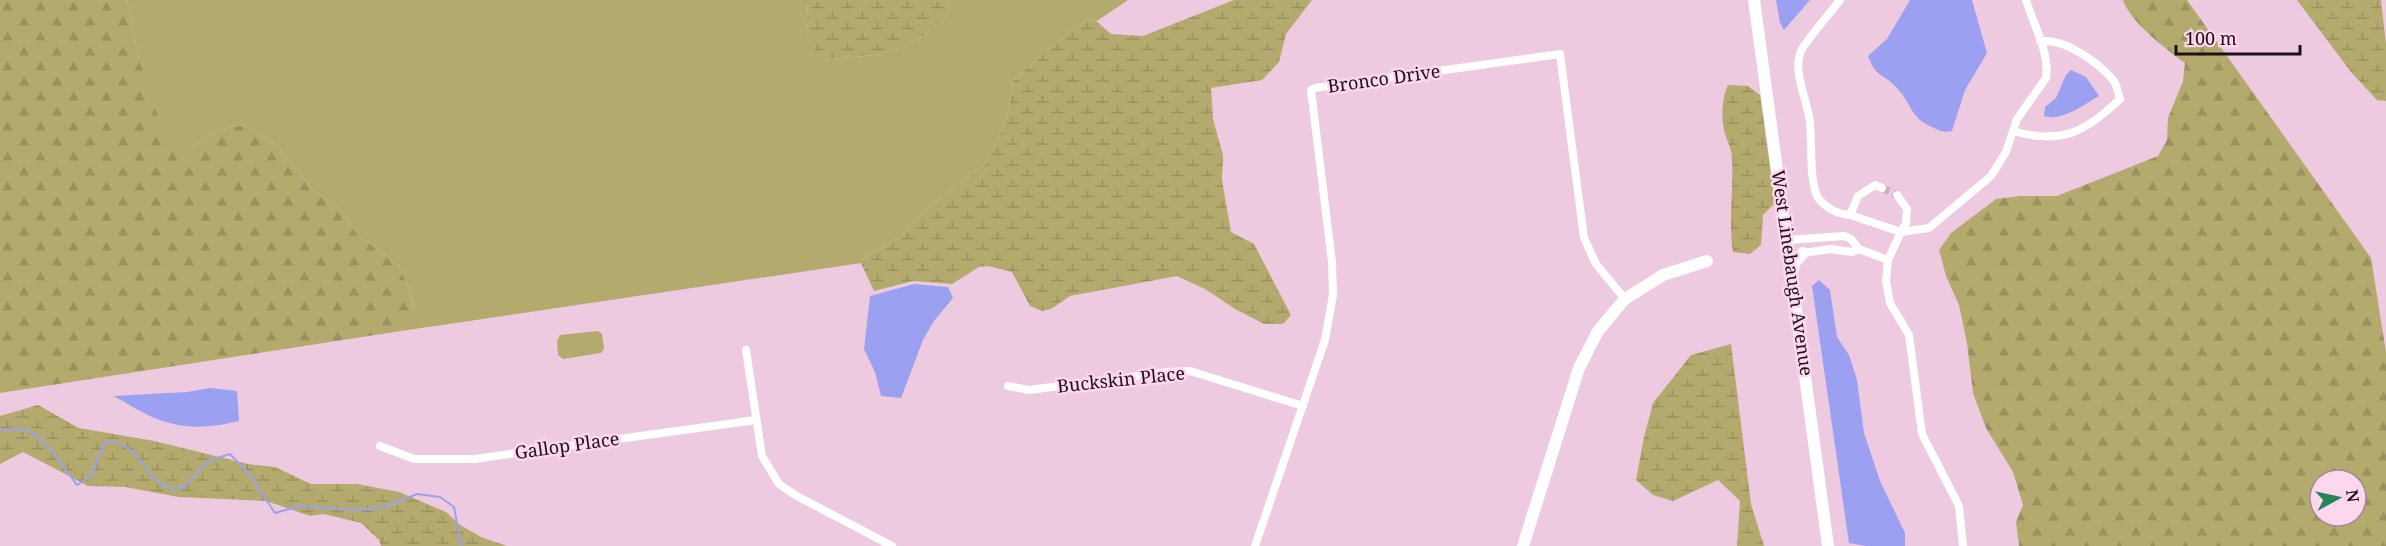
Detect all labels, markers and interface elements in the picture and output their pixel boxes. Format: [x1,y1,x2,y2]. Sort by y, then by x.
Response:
scale bar [2176,18,2300,56]
text: 100 m [2185,26,2237,50]
street label: Bronco Drive [1326,58,1442,98]
street label: West Linebaugh Avenue [1767,168,1819,377]
street label: Buckskin Place [1056,360,1186,398]
street label: Gallop Place [513,426,621,464]
north arrow [2308,468,2368,528]
text: N [2341,488,2365,504]

